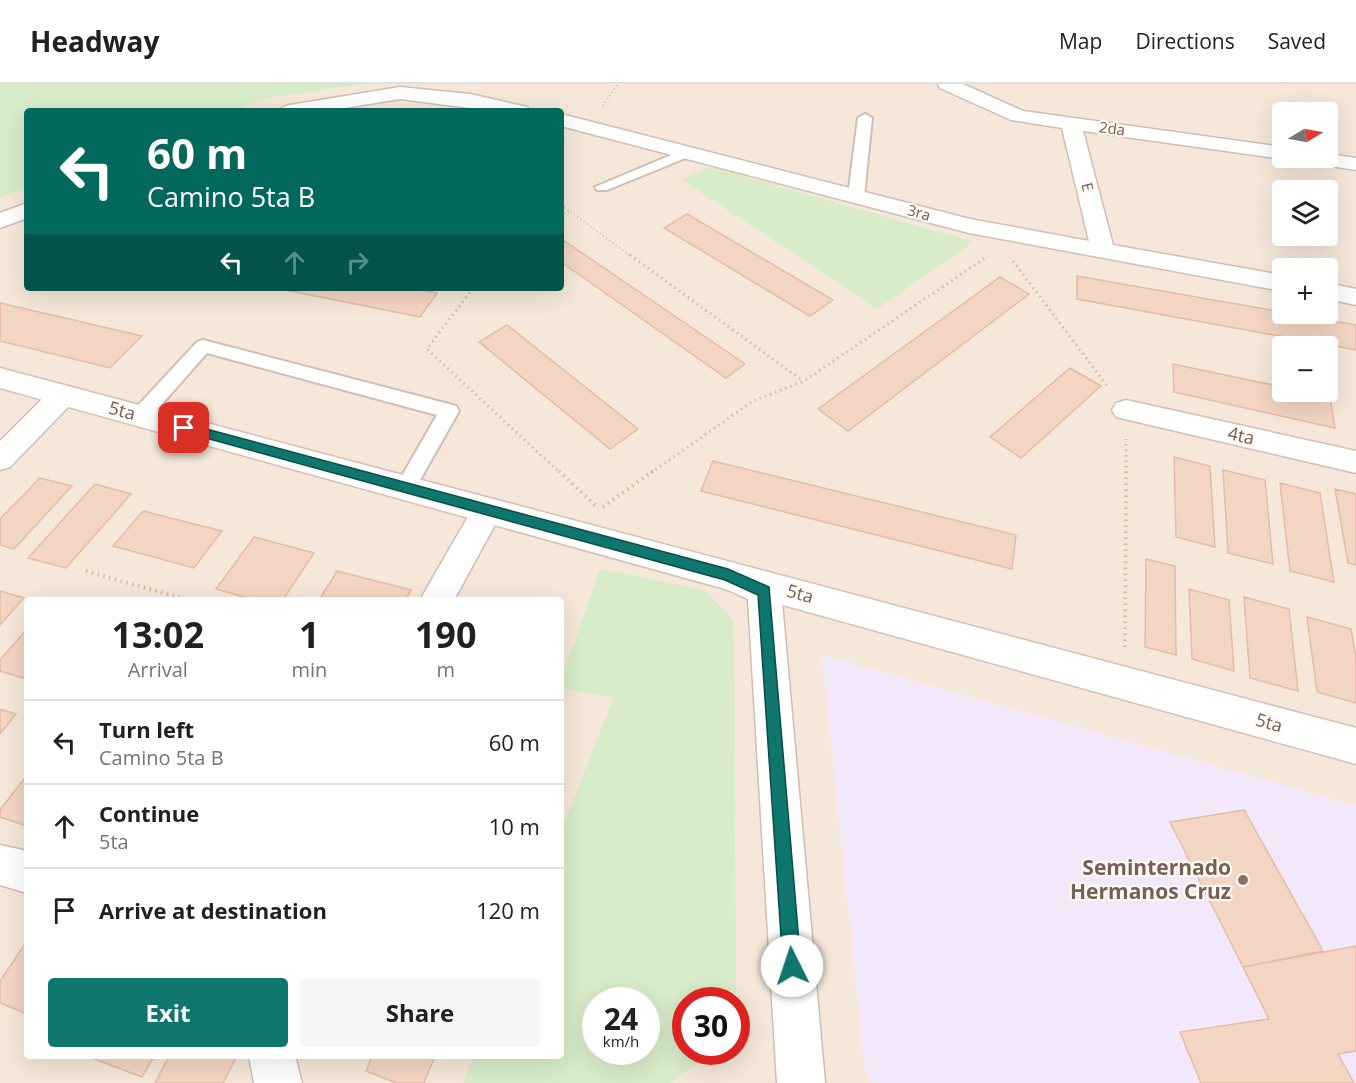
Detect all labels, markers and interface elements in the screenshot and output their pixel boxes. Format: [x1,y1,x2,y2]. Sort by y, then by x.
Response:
text: Headway [30,22,159,60]
text: Map [1059,27,1102,55]
text: Directions [1135,27,1235,55]
text: Saved [1268,27,1326,55]
north arrow [1272,102,1338,168]
map controls [1272,102,1338,402]
street label: 2da [1098,116,1126,140]
text: 60 m [147,124,247,181]
icon: left [48,132,126,210]
text: Camino 5ta B [147,178,315,215]
street label: E [1077,180,1099,193]
button: layers [1272,180,1338,246]
street label: 3ra [906,199,933,225]
icon: left [215,246,248,279]
icon: ahead [278,246,311,279]
icon: right [341,246,374,279]
button: + [1272,258,1338,324]
button: − [1272,336,1338,402]
street label: 5ta [106,395,138,425]
pin [158,402,209,453]
icon: arrive [167,411,200,444]
street label: 4ta [1226,420,1257,450]
street label: 5ta [784,578,816,608]
text: 13:02 [111,610,204,659]
text: 1 [299,610,320,659]
text: 190 [415,610,477,659]
text: Arrival [128,656,188,683]
text: min [291,656,327,683]
text: m [436,656,455,683]
street label: 5ta [1253,707,1285,737]
text: Turn left [99,714,194,744]
icon: left [48,726,81,759]
text: 60 m [489,727,540,757]
text: Camino 5ta B [99,744,224,771]
text: Continue [99,798,199,828]
icon: ahead [48,810,81,843]
text: 10 m [489,811,540,841]
text: 5ta [99,828,129,855]
place label: Seminternado Hermanos Cruz [1070,853,1231,905]
marker: Seminternado Hermanos Cruz [1236,873,1250,887]
icon: arrive [48,894,81,927]
text: Arrive at destination [99,895,327,925]
text: 120 m [476,895,540,925]
position arrow [760,934,824,998]
button: Exit [48,978,288,1047]
button: Share [300,978,540,1047]
speed limit sign: 30 [672,987,750,1065]
text: 24 [604,998,638,1039]
text: km/h [603,1031,639,1051]

